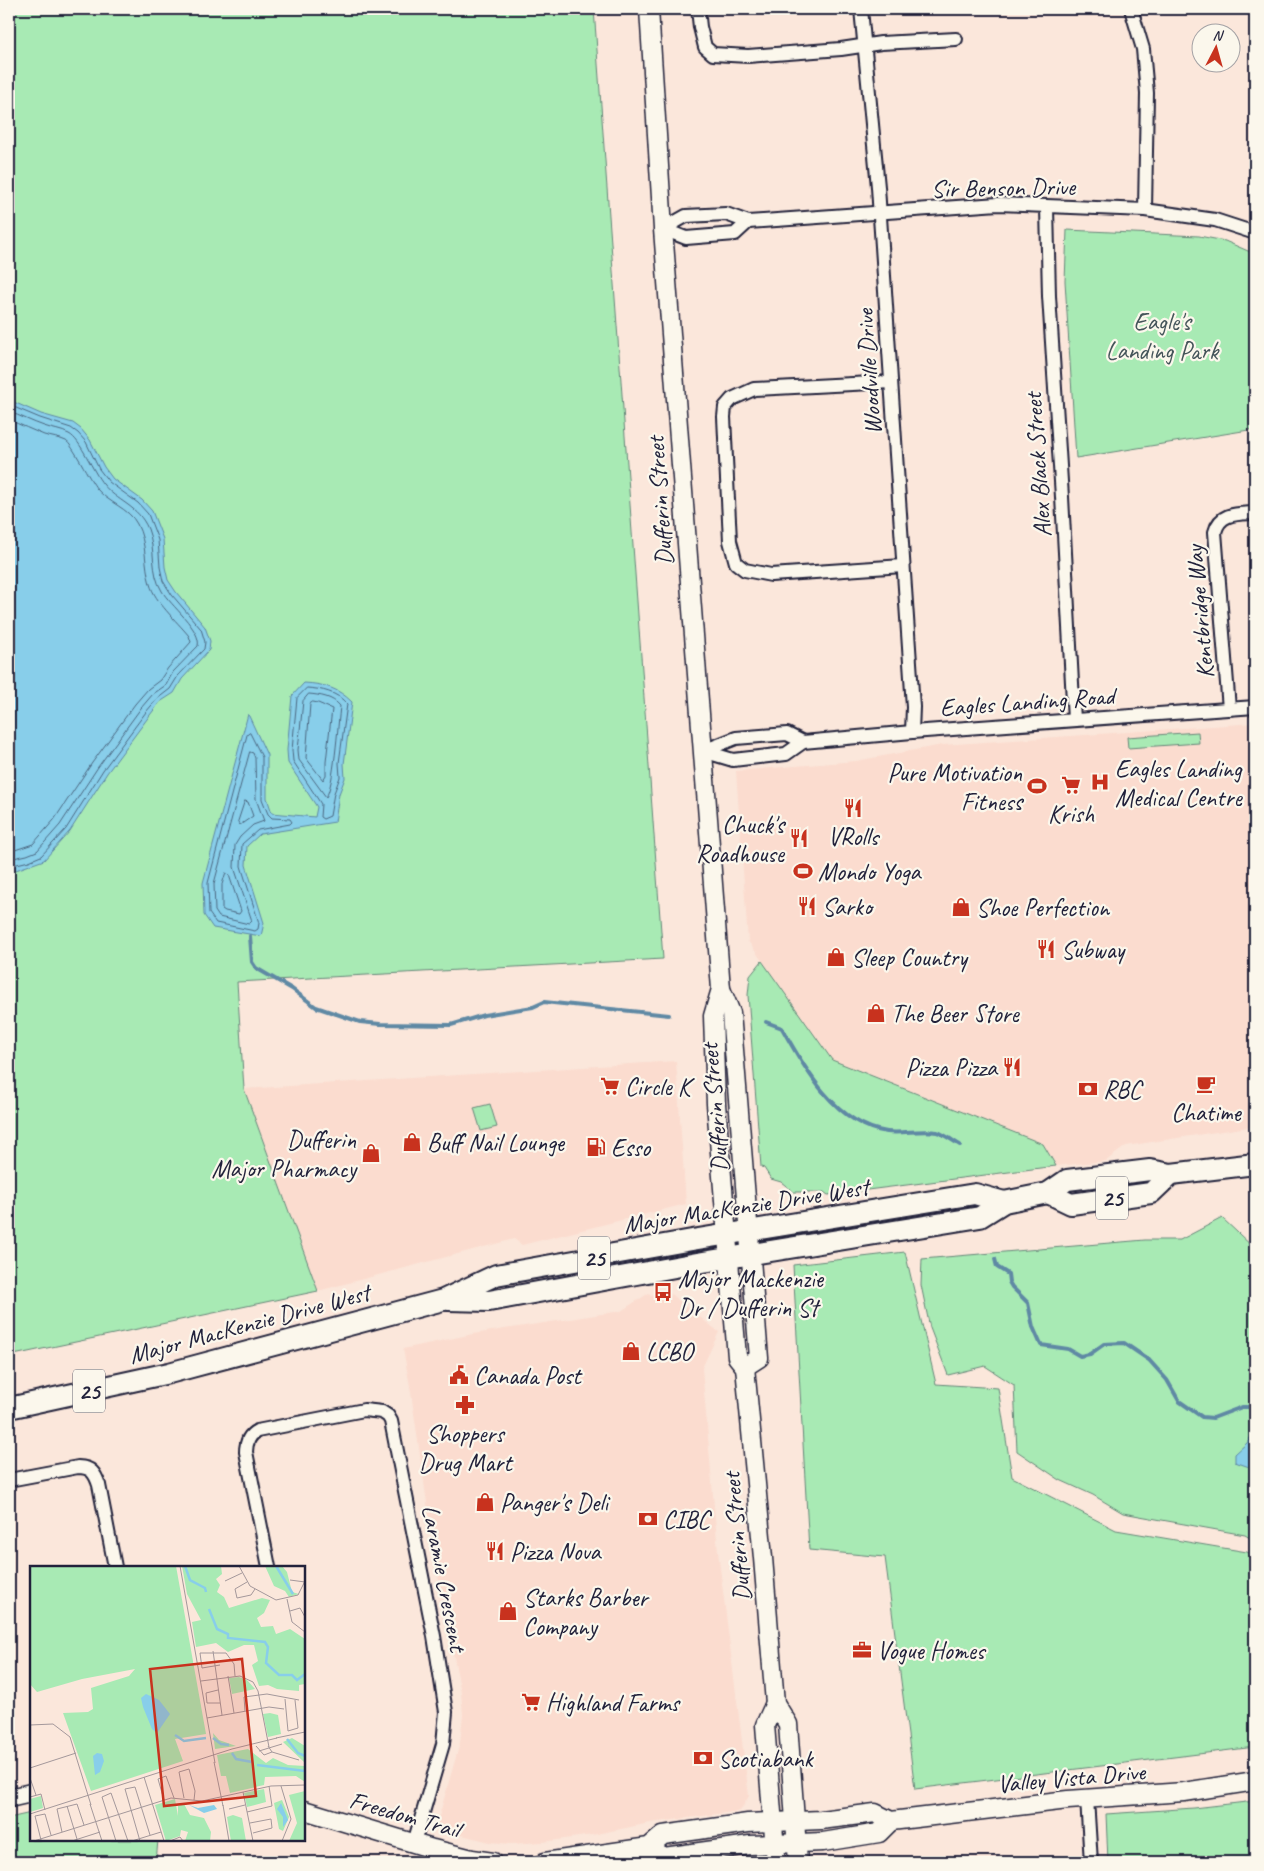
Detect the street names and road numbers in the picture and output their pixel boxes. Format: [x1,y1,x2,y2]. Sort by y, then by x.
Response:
street label: Sir Benson Drive [931,171,1077,205]
street label: Woodville Drive [849,306,889,436]
street label: Alex Black Street [1017,389,1059,538]
street label: Dufferin Street [639,433,680,567]
street label: Kentbridge Way [1178,542,1222,680]
street label: Eagles Landing Road [939,680,1120,724]
street label: Dufferin Street [693,1039,737,1174]
street label: Major MacKenzie Drive West [621,1170,875,1241]
road number: 25 [1096,1176,1128,1220]
road number: 25 [578,1236,610,1280]
street label: Major MacKenzie Drive West [125,1275,377,1371]
road number: 25 [73,1370,105,1412]
street label: Dufferin Street [715,1468,759,1603]
street label: Laramie Crescent [414,1502,474,1657]
street label: Valley Vista Drive [996,1755,1148,1800]
street label: Freedom Trail [346,1784,468,1847]

